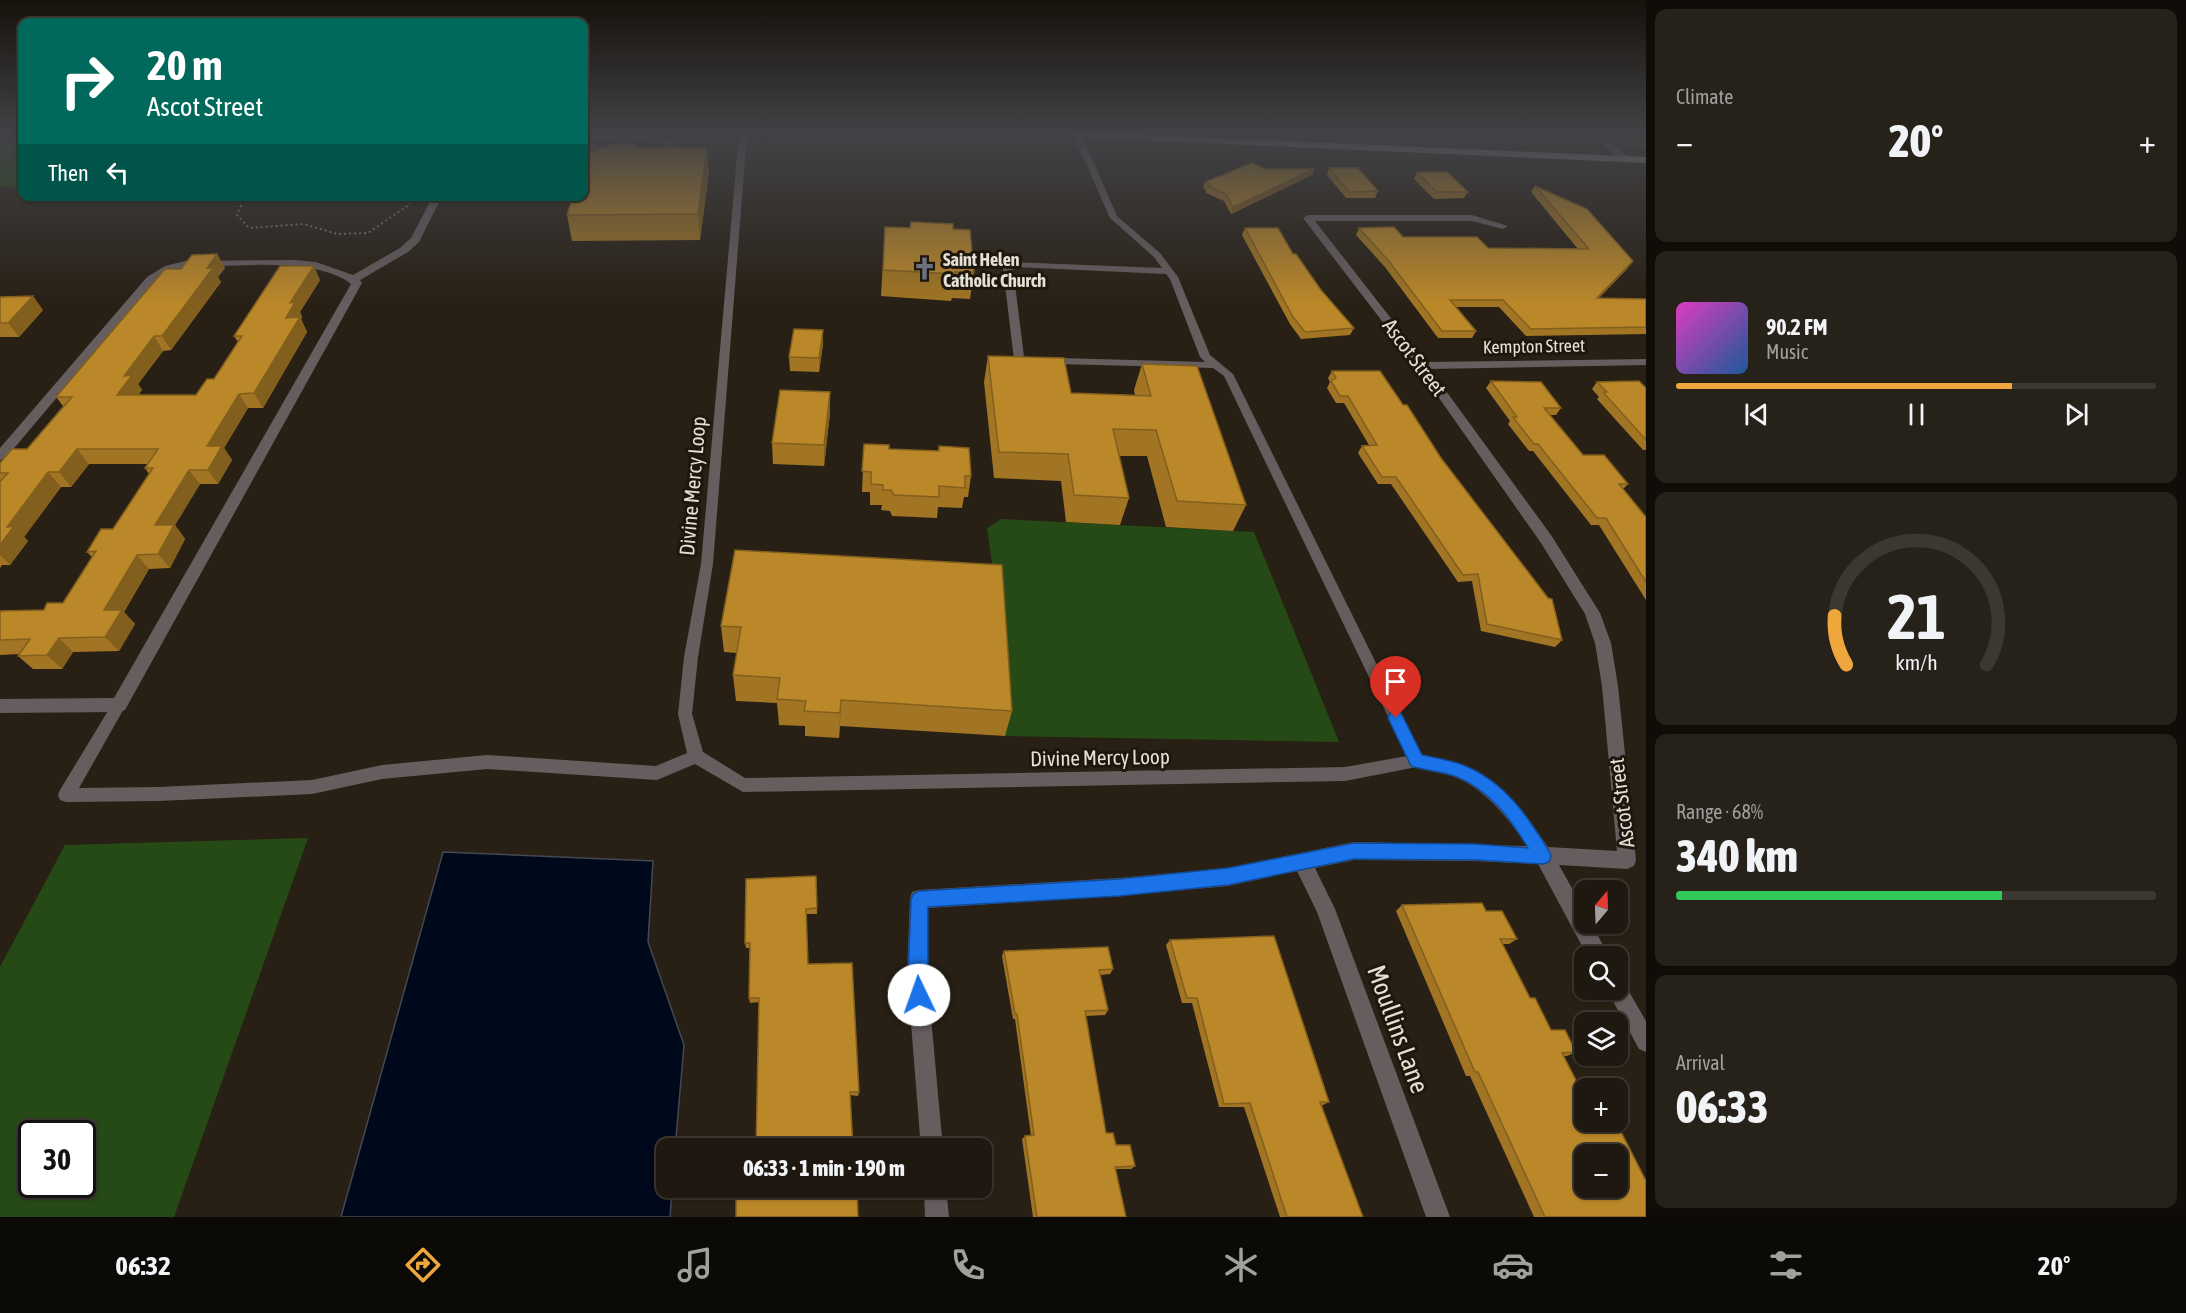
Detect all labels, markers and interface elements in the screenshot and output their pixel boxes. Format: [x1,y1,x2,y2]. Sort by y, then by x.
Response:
text: 20 m [147,41,222,89]
icon: right [48,42,126,120]
text: Climate [1676,85,1733,108]
text: Ascot Street [147,91,263,122]
text: 20° [1889,115,1943,167]
text: − [1676,122,1693,160]
text: + [2139,122,2156,160]
icon: left [101,156,134,189]
text: Then [48,160,89,186]
place label: Saint Helen Catholic Church [943,249,1046,291]
church icon: Saint Helen Catholic Church [912,256,938,282]
street label: Ascot Street [1378,314,1452,400]
text: 90.2 FM [1766,314,1828,340]
street label: Kempton Street [1483,335,1585,357]
text: Music [1766,340,1808,363]
icon: previous [1740,398,1773,431]
icon: pause [1900,398,1933,431]
icon: next [2060,398,2093,431]
street label: Divine Mercy Loop [674,415,710,557]
text: 21 [1887,582,1945,653]
text: km/h [1895,651,1937,676]
pin [1370,656,1421,718]
icon: arrive [1379,665,1412,698]
street label: Divine Mercy Loop [1030,744,1170,770]
street label: Ascot Street [1604,757,1638,849]
text: Range · 68% [1676,800,1763,823]
text: 340 km [1676,830,1798,882]
north arrow [1574,880,1628,934]
map controls [1574,880,1628,1198]
button: search [1574,946,1628,1000]
street label: Moullins Lane [1361,961,1435,1097]
position arrow [887,963,951,1027]
button: layers [1574,1012,1628,1066]
text: Arrival [1676,1051,1725,1074]
button: + [1574,1078,1628,1132]
text: 06:33 [1676,1081,1769,1133]
speed limit sign: 30 [18,1120,96,1198]
button: − [1574,1144,1628,1198]
text: 06:33 · 1 min · 190 m [743,1155,905,1181]
icon: directions [402,1244,444,1286]
icon: music [674,1244,716,1286]
icon: phone [947,1244,989,1286]
icon: climate [1220,1244,1262,1286]
icon: car [1492,1244,1534,1286]
icon: filters [1765,1244,1807,1286]
text: 06:32 [115,1250,171,1281]
text: 20° [2038,1250,2071,1281]

